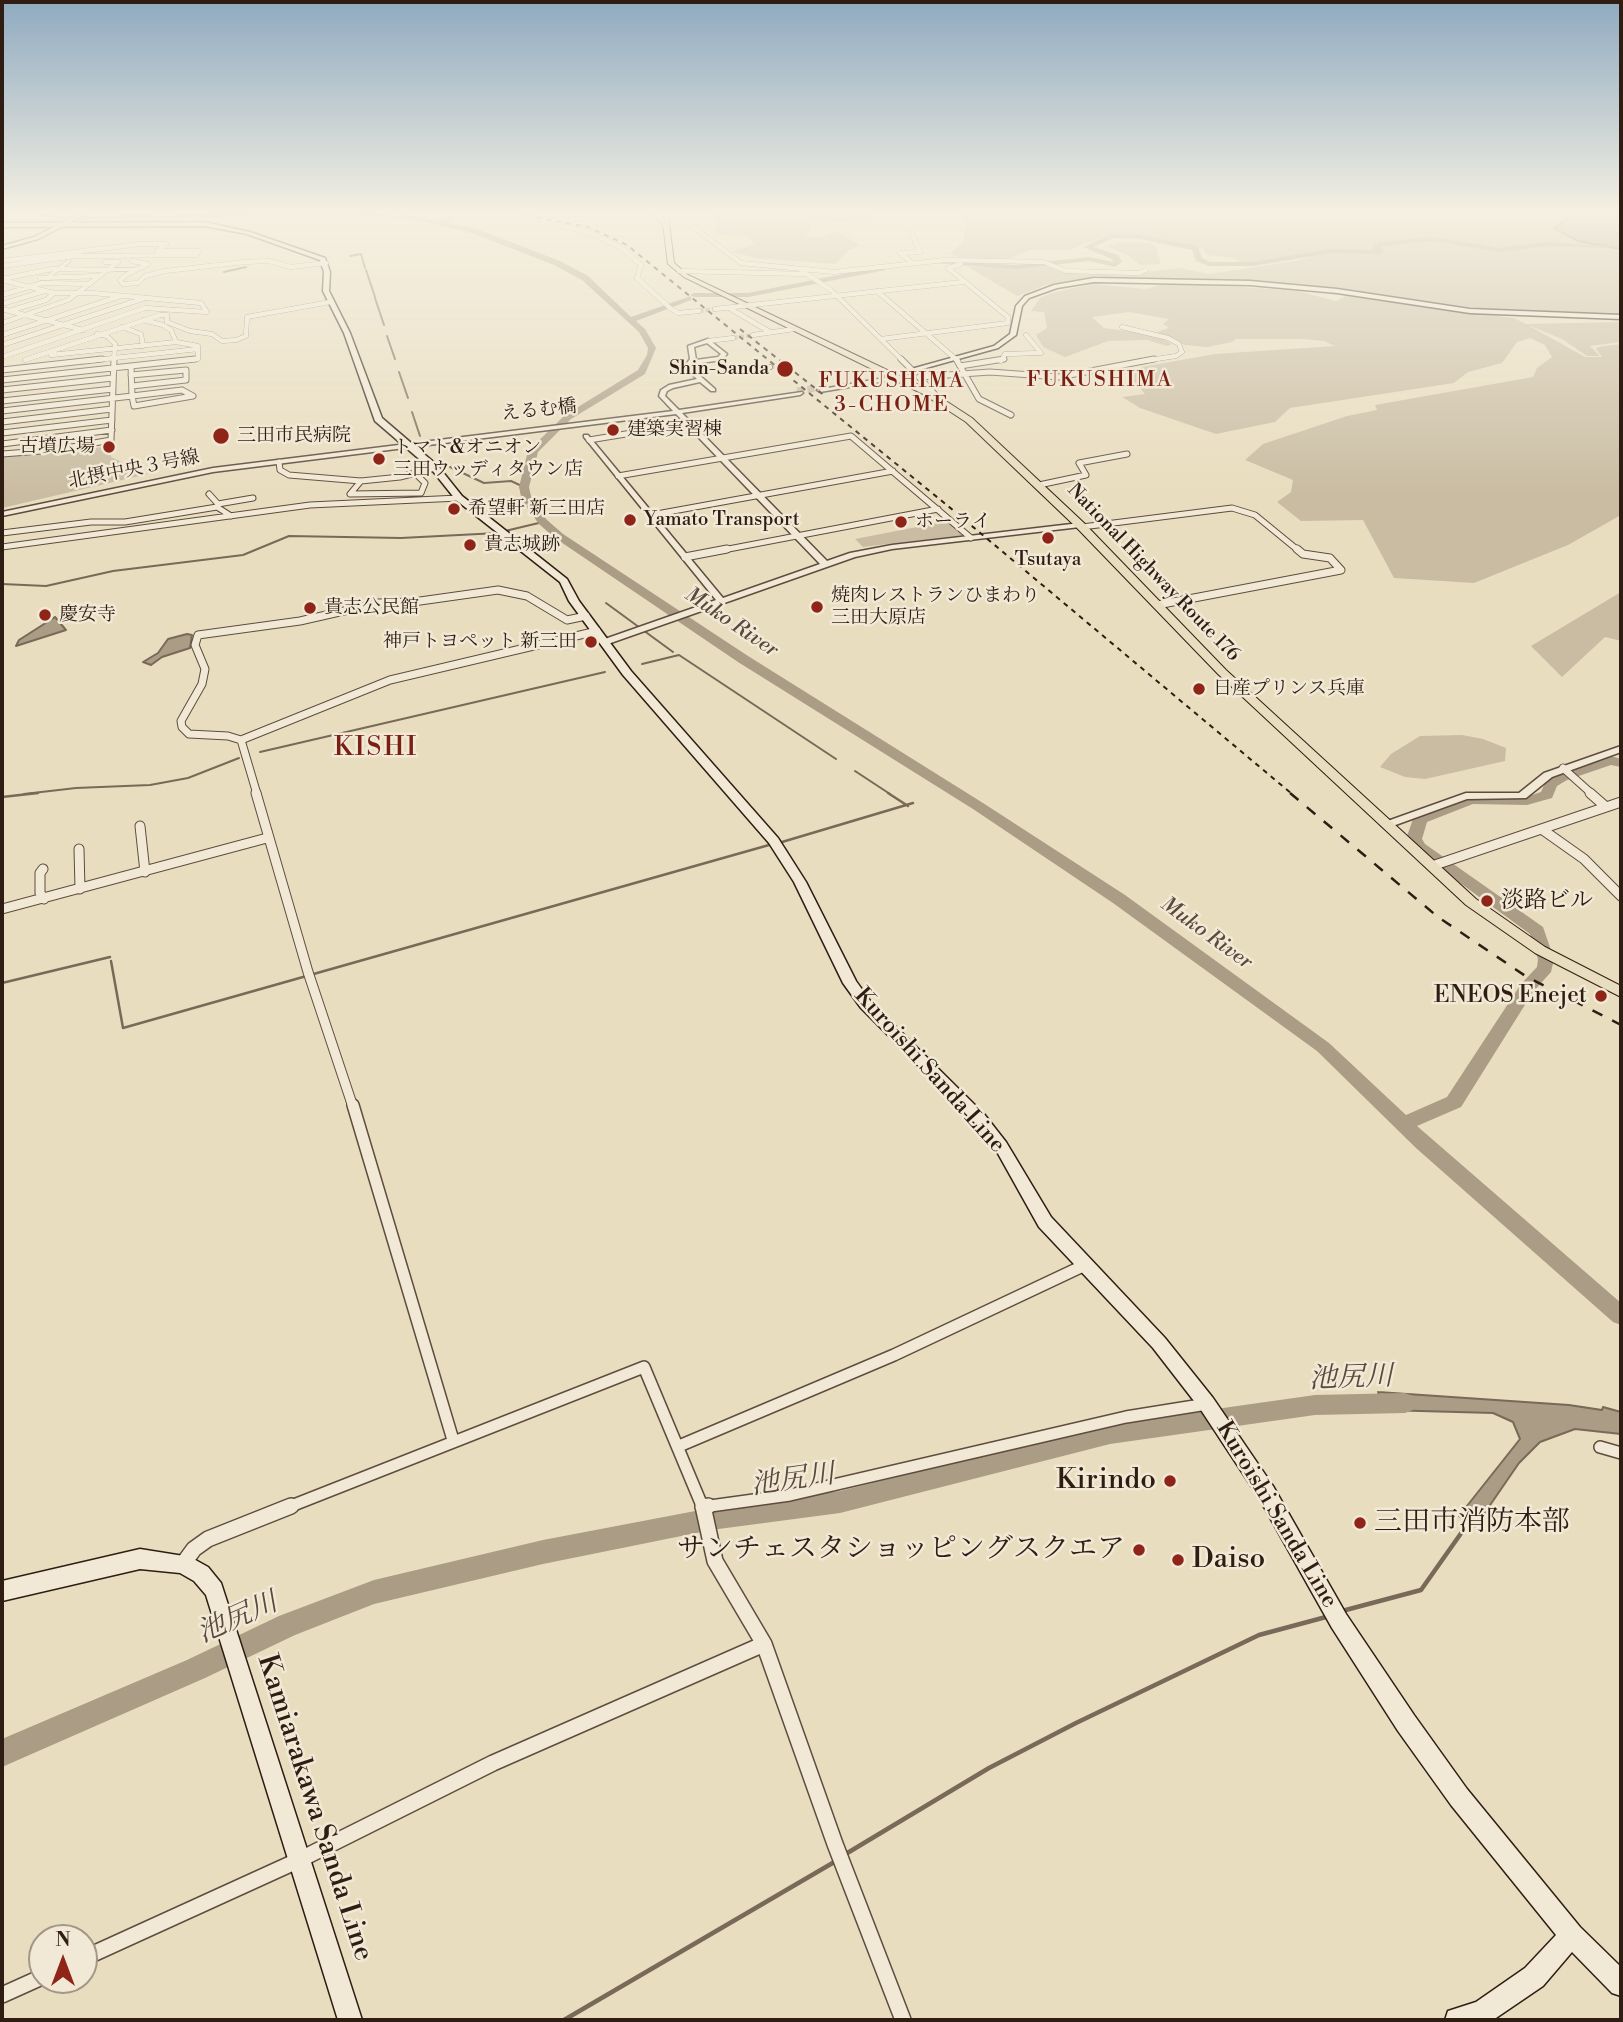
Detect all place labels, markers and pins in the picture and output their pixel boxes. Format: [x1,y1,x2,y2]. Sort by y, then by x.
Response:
place label: Shin-Sanda [669,358,769,380]
marker: Shin-Sanda [775,359,795,379]
place label: 建築実習棟 [627,419,722,441]
marker: 建築実習棟 [605,422,621,438]
place label: 三田市民病院 [237,425,351,447]
marker: 三田市民病院 [211,426,231,446]
place label: 古墳広場 [19,436,95,458]
place label: トマト&オニオン 三田ウッディタウン店 [393,437,583,481]
marker: 古墳広場 [101,439,117,455]
marker: トマト&オニオン 三田ウッディタウン店 [371,451,387,467]
place label: 希望軒 新三田店 [468,498,605,520]
marker: 希望軒 新三田店 [446,501,462,517]
place label: Yamato Transport [644,509,800,531]
place label: ホーライ [915,511,991,533]
marker: Yamato Transport [622,512,638,528]
marker: ホーライ [893,514,909,530]
marker: Tsutaya [1040,530,1056,546]
place label: 貴志城跡 [484,534,560,556]
marker: 貴志城跡 [462,537,478,553]
place label: Tsutaya [1015,549,1081,571]
place label: 焼肉レストランひまわり 三田大原店 [831,585,1040,629]
place label: 貴志公民館 [324,597,419,619]
marker: 焼肉レストランひまわり 三田大原店 [809,599,825,615]
marker: 貴志公民館 [302,600,318,616]
place label: 慶安寺 [59,604,116,626]
marker: 慶安寺 [37,607,53,623]
place label: 神戸トヨペット 新三田 [383,631,577,653]
marker: 神戸トヨペット 新三田 [583,634,599,650]
place label: 日産プリンス兵庫 [1213,678,1365,700]
marker: 日産プリンス兵庫 [1191,681,1207,697]
place label: 淡路ビル [1501,887,1593,915]
marker: 淡路ビル [1479,893,1495,909]
place label: ENEOS Enejet [1434,982,1587,1010]
marker: ENEOS Enejet [1593,988,1609,1004]
place label: Kirindo [1056,1464,1156,1498]
marker: Kirindo [1162,1473,1178,1489]
place label: 三田市消防本部 [1374,1506,1570,1540]
marker: 三田市消防本部 [1352,1515,1368,1531]
place label: サンチェスタショッピングスクエア [677,1533,1125,1567]
marker: サンチェスタショッピングスクエア [1131,1542,1147,1558]
place label: Daiso [1192,1543,1265,1577]
marker: Daiso [1170,1552,1186,1568]

